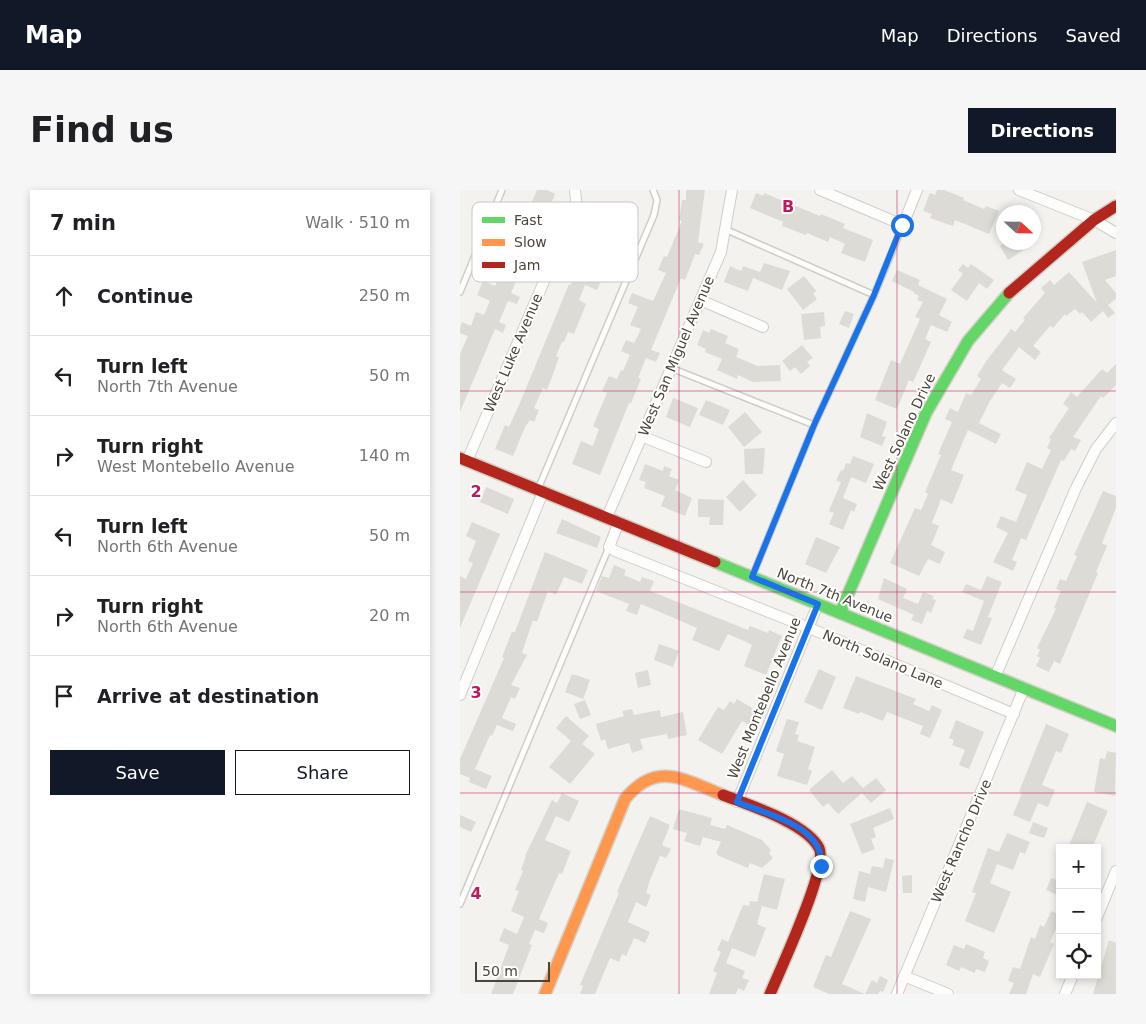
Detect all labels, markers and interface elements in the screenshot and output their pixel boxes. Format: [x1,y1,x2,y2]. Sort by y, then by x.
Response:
text: Map [25,21,82,49]
text: Map [881,25,919,46]
text: Directions [947,25,1037,46]
text: Saved [1065,25,1121,46]
button: Directions [968,108,1116,153]
text: Find us [30,110,174,150]
text: B [782,197,794,216]
legend [472,202,638,282]
north arrow [996,205,1041,250]
text: 7 min [50,211,116,235]
text: Fast [514,212,543,228]
text: Walk · 510 m [305,213,410,232]
route start [891,214,914,237]
text: Slow [514,234,547,250]
text: Jam [513,257,540,273]
street label: West San Miguel Avenue [635,274,717,438]
icon: ahead [50,282,78,310]
text: Continue [97,285,193,307]
text: 250 m [359,286,410,305]
street label: West Luke Avenue [481,291,545,415]
text: Turn left [97,355,188,377]
icon: left [50,362,78,390]
text: 50 m [369,366,410,385]
street label: West Solano Drive [870,371,938,493]
text: North 7th Avenue [97,377,238,396]
text: Turn right [97,435,203,457]
icon: right [50,442,78,470]
text: 140 m [359,446,410,465]
text: West Montebello Avenue [97,457,294,476]
text: 2 [470,482,482,501]
text: Turn left [97,515,188,537]
icon: left [50,522,78,550]
text: 50 m [369,526,410,545]
text: North 6th Avenue [97,537,238,556]
street label: North 7th Avenue [775,564,895,626]
text: Turn right [97,595,203,617]
icon: right [50,602,78,630]
text: 20 m [369,606,410,625]
street label: West Montebello Avenue [724,615,804,781]
text: North 6th Avenue [97,617,238,636]
street label: North Solano Lane [820,626,946,692]
icon: arrive [50,682,78,710]
text: 3 [470,683,482,702]
text: Arrive at destination [97,685,319,707]
button: Save [50,750,225,795]
button: Share [235,750,410,795]
street label: West Rancho Drive [928,777,994,905]
map controls [1056,844,1101,979]
button: + [1056,844,1101,889]
route end [810,855,833,878]
text: 4 [470,884,482,903]
button: − [1056,889,1101,934]
button: locate [1056,934,1101,979]
scale bar [475,959,550,982]
text: 50 m [482,963,518,979]

